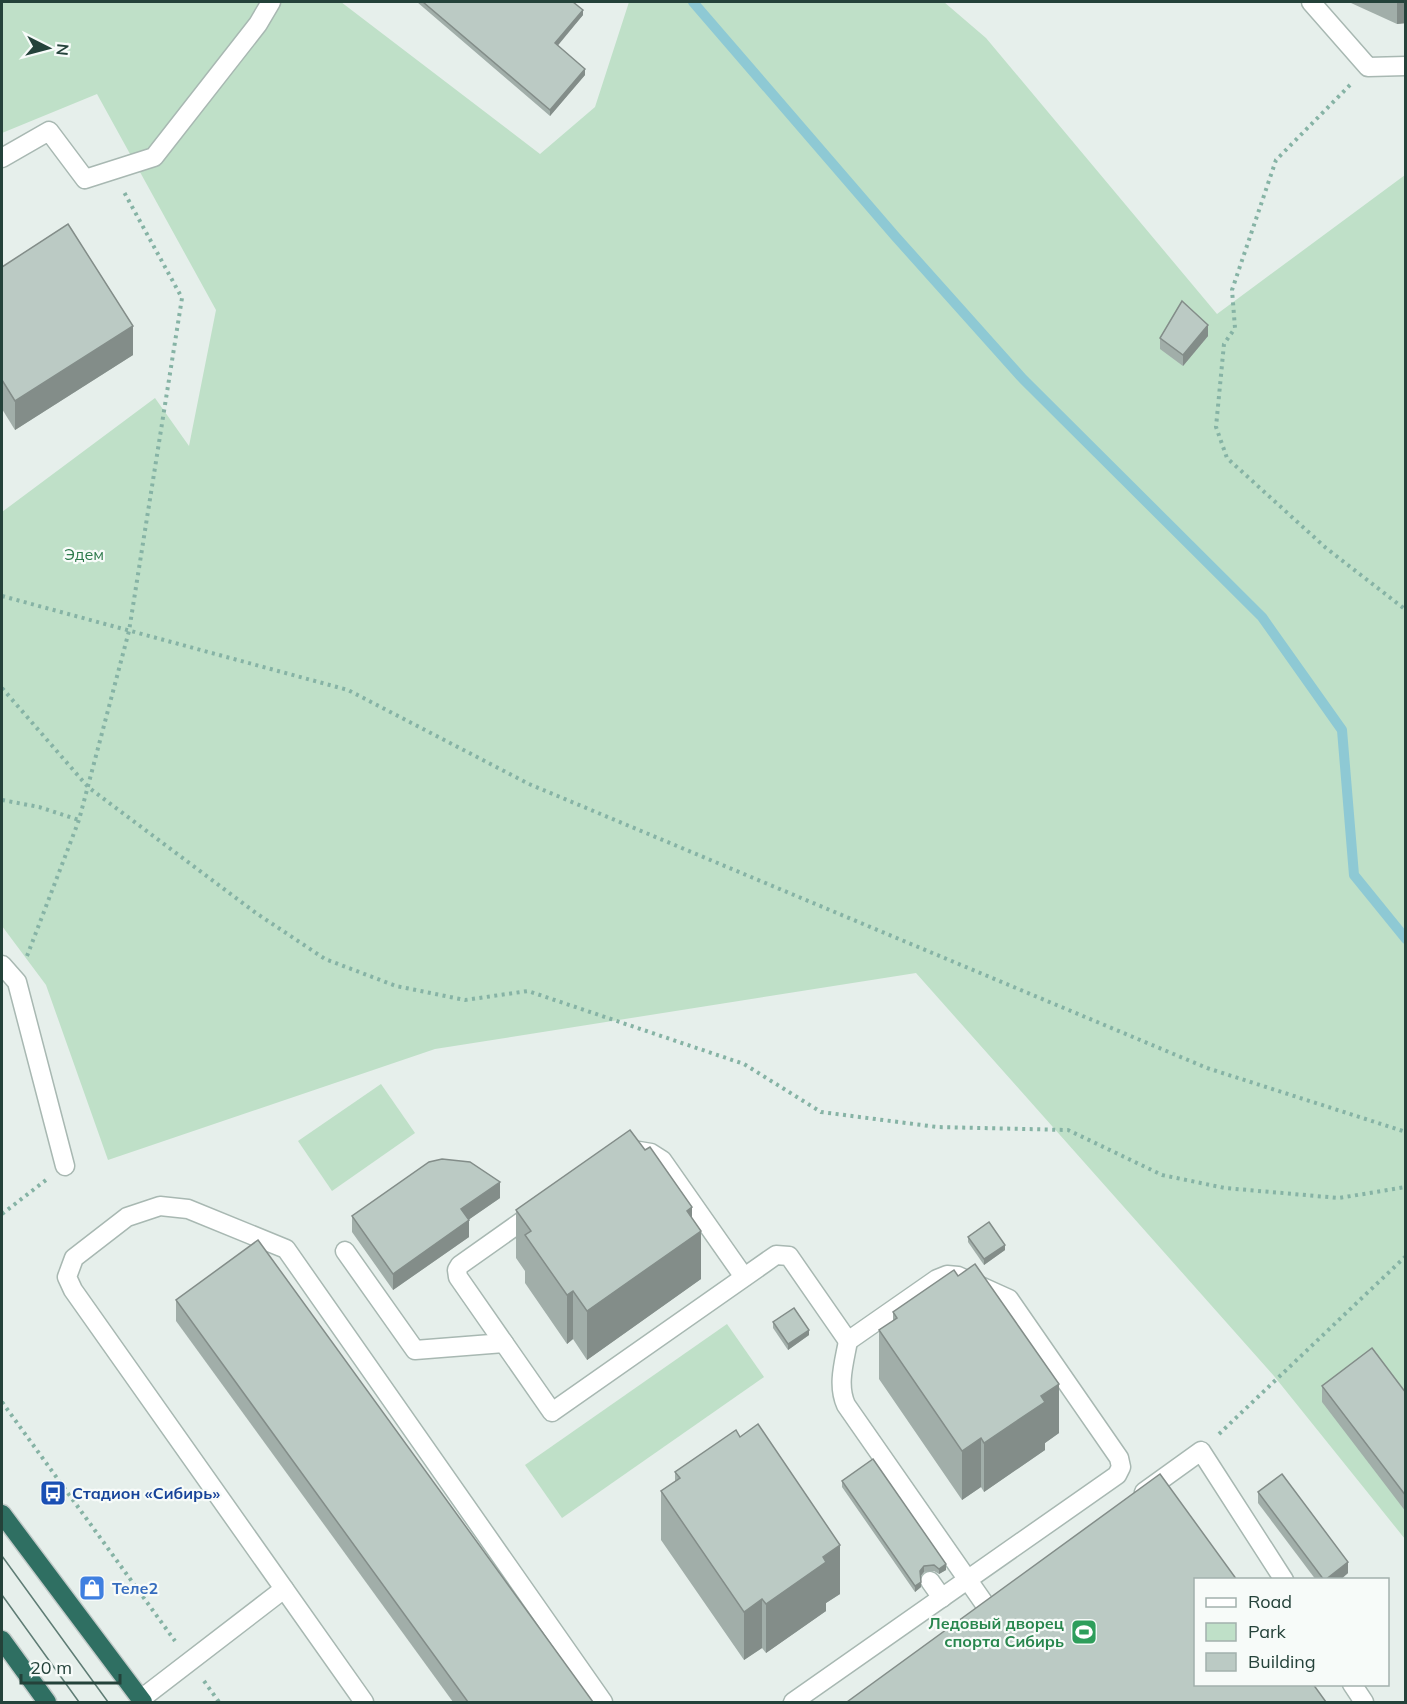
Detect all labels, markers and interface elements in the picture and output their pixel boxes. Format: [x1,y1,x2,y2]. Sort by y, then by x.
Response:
north arrow [18,18,78,78]
text: N [52,43,73,57]
park label: Эдем [64,544,104,564]
bus stop icon: Стадион «Сибирь» [38,1478,68,1508]
place label: Стадион «Сибирь» [72,1483,220,1503]
shop icon: Теле2 [77,1573,107,1603]
place label: Теле2 [112,1578,158,1598]
legend [1194,1578,1389,1686]
text: Road [1248,1590,1292,1613]
place label: Ледовый дворец спорта Сибирь [928,1613,1064,1651]
sports icon: Ледовый дворец спорта Сибирь [1069,1617,1099,1647]
text: Park [1248,1620,1287,1643]
scale bar [21,1647,120,1685]
text: Building [1248,1650,1316,1673]
text: 20 m [30,1656,72,1679]

